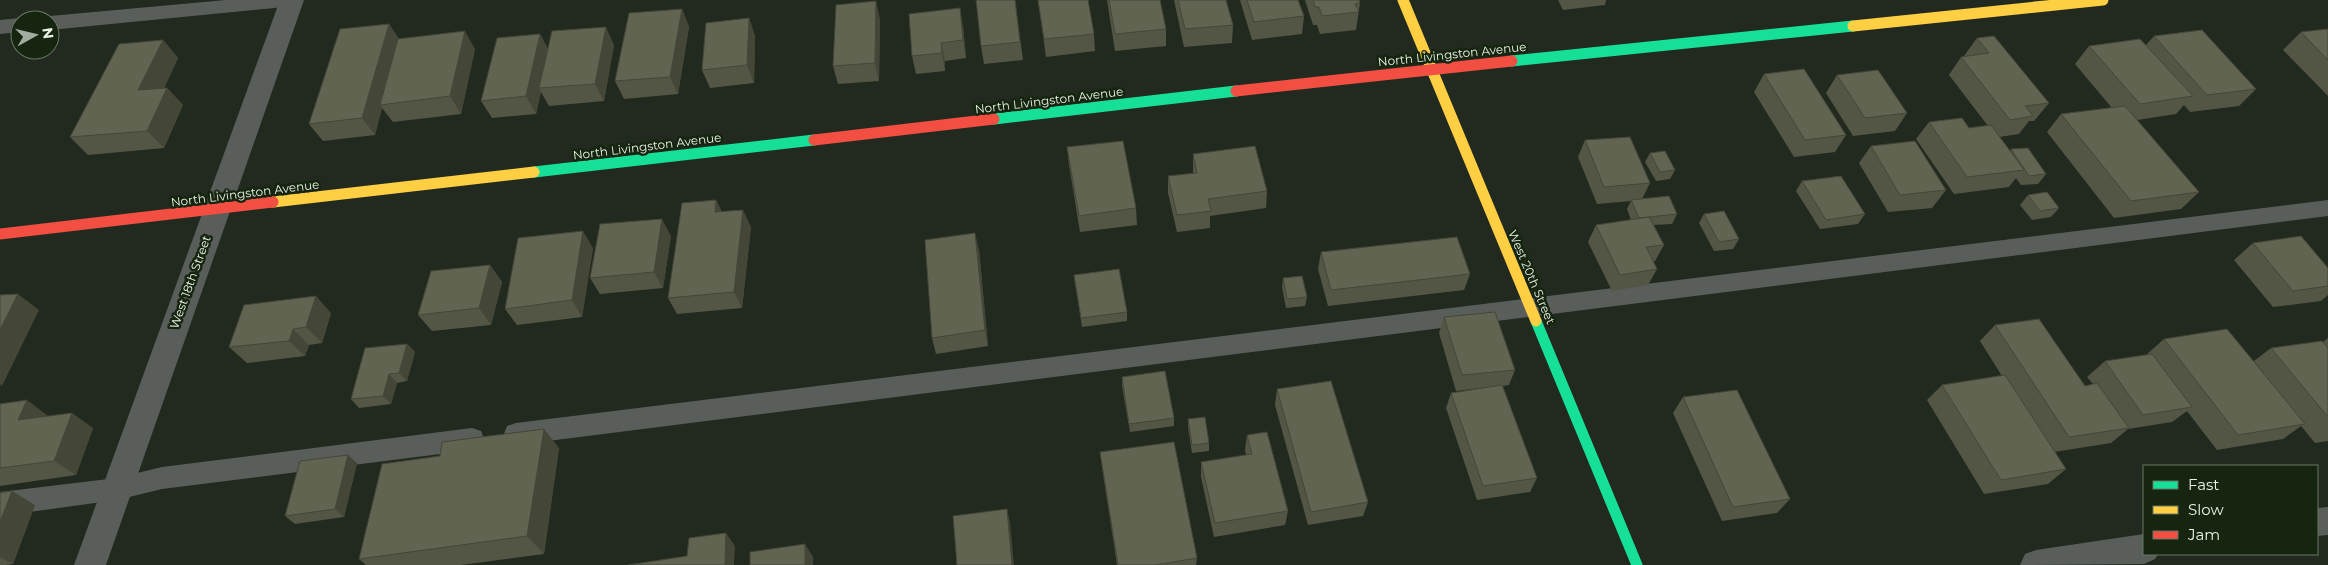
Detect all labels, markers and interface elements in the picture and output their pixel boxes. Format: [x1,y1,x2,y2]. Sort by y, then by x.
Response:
north arrow [10,10,60,60]
text: N [38,26,58,40]
street label: North Livingston Avenue [1377,39,1527,69]
street label: North Livingston Avenue [974,83,1124,117]
street label: North Livingston Avenue [572,129,722,163]
street label: North Livingston Avenue [170,176,320,210]
street label: West 20th Street [1505,228,1559,327]
street label: West 18th Street [166,233,214,331]
legend [2143,465,2318,555]
text: Fast [2188,475,2219,494]
text: Slow [2188,500,2224,519]
text: Jam [2187,525,2220,544]

